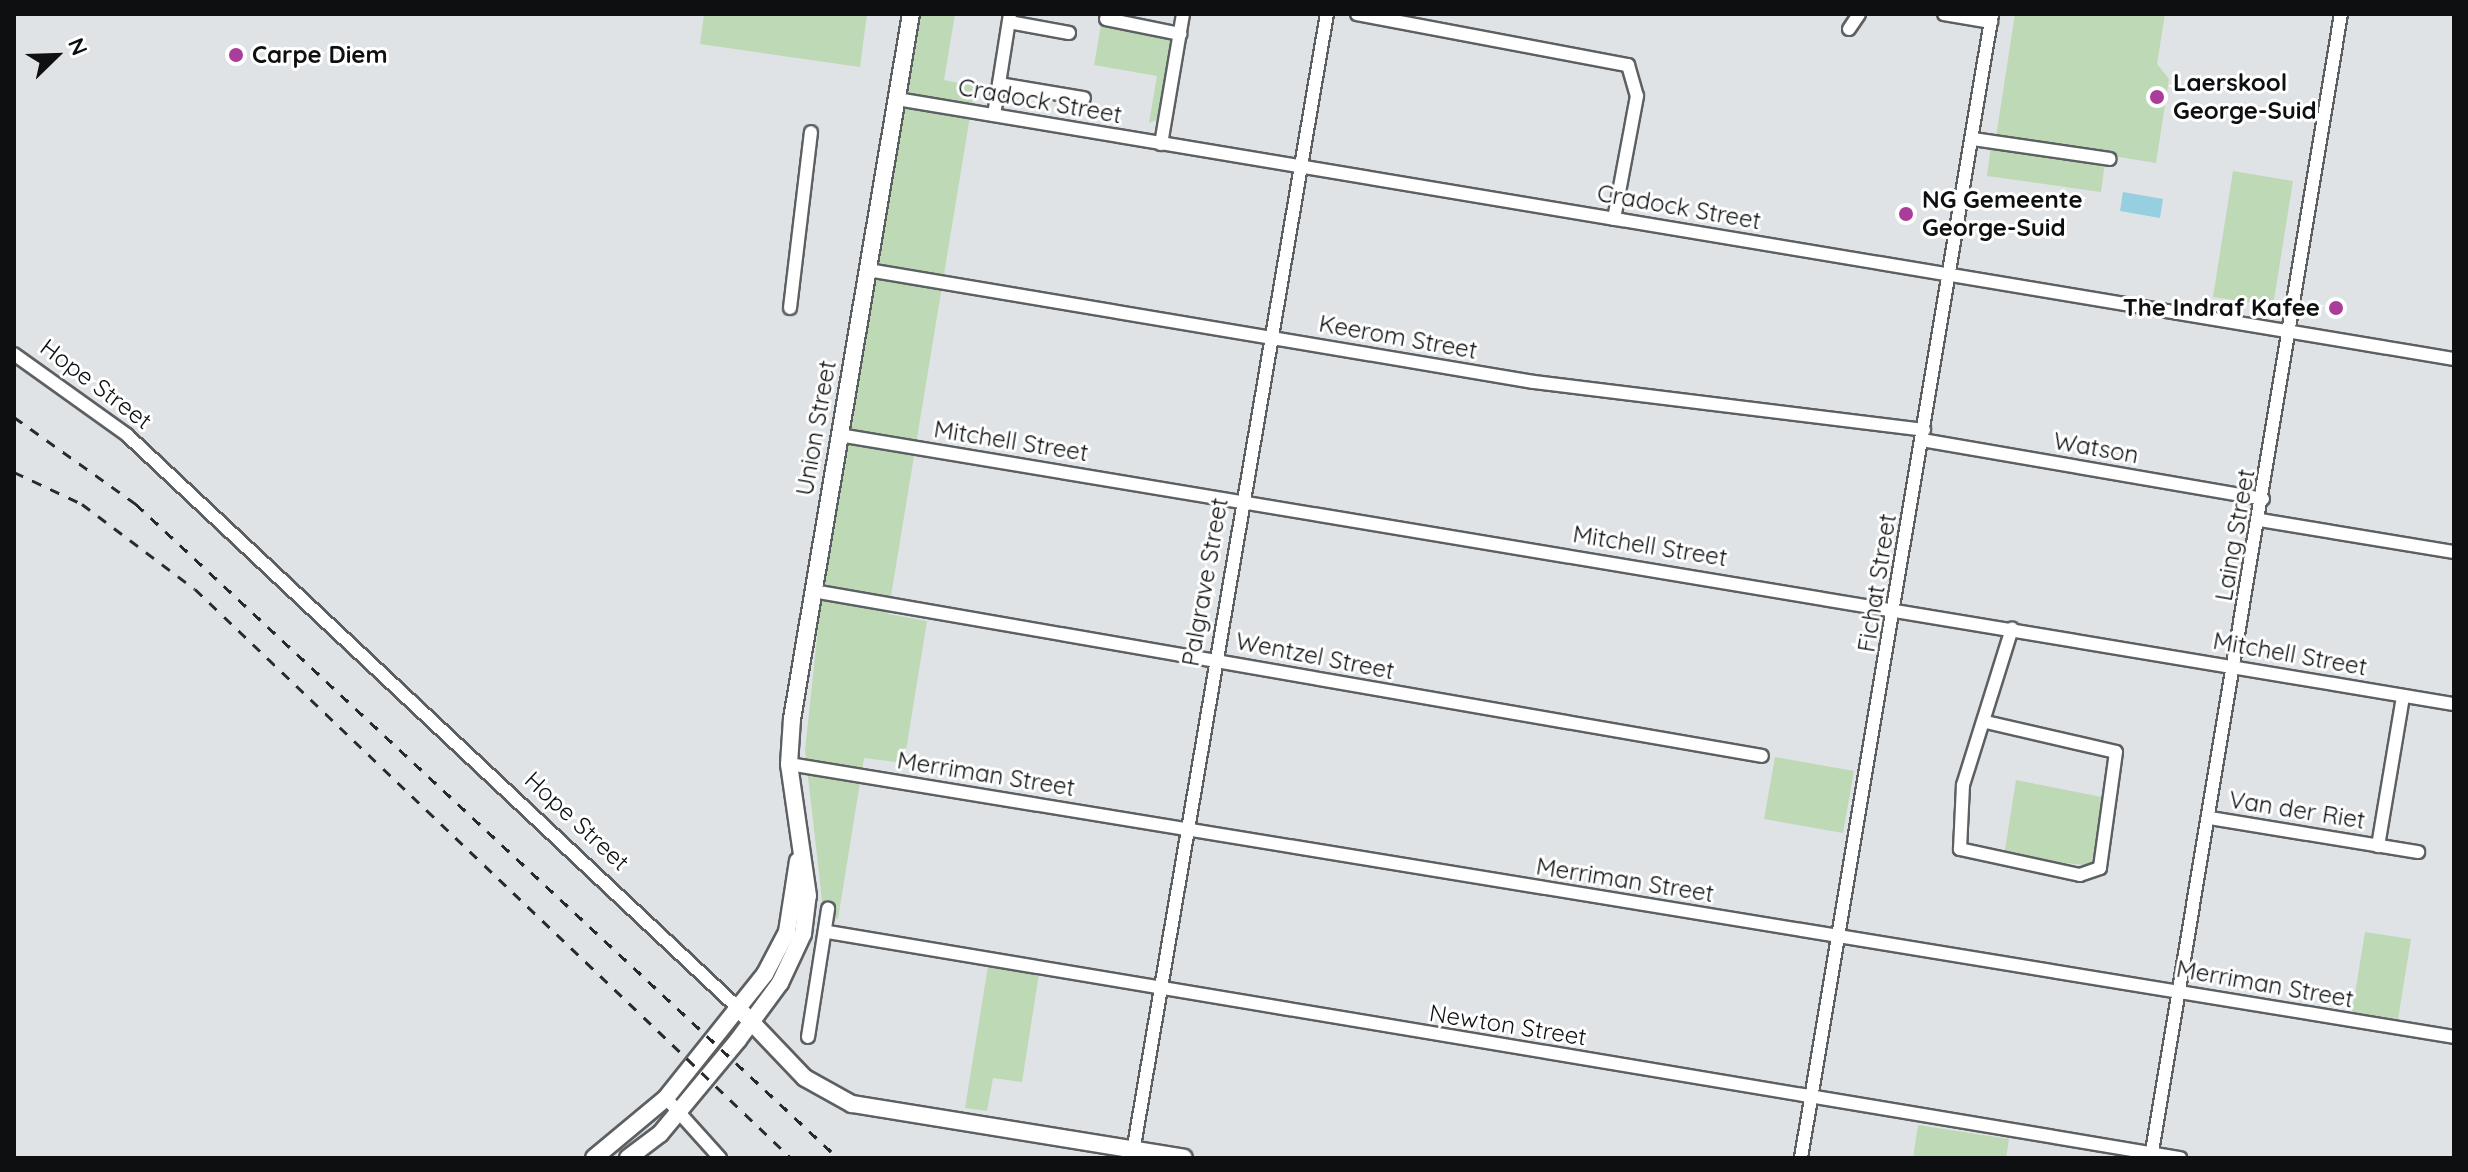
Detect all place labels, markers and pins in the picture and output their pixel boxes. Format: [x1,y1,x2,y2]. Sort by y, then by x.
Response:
place label: Carpe Diem [252,41,388,69]
marker: Carpe Diem [227,46,245,64]
place label: Laerskool George-Suid [2173,69,2317,125]
marker: Laerskool George-Suid [2148,88,2166,106]
place label: NG Gemeente George-Suid [1922,186,2083,242]
marker: NG Gemeente George-Suid [1897,205,1915,223]
place label: The Indraf Kafee [2123,294,2320,322]
marker: The Indraf Kafee [2327,299,2345,317]

